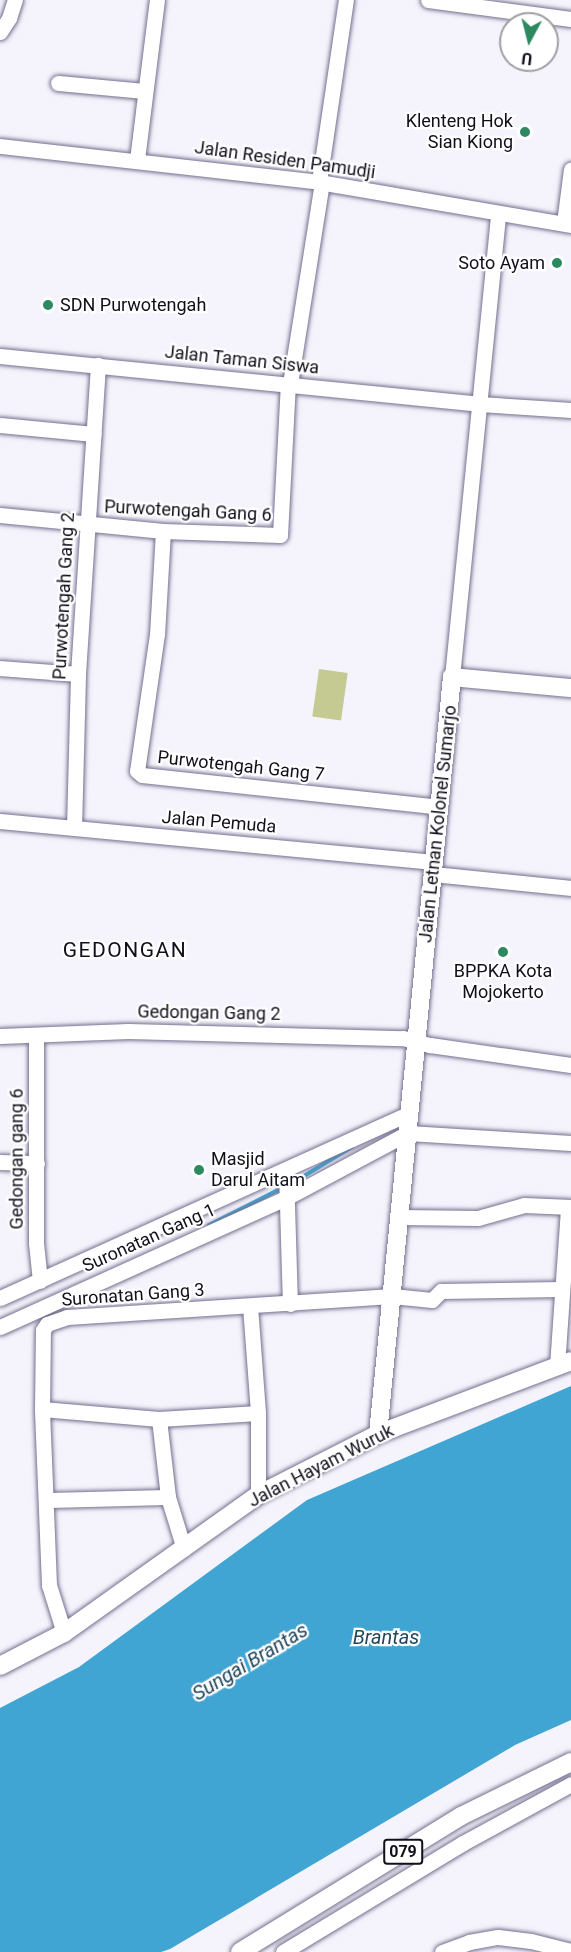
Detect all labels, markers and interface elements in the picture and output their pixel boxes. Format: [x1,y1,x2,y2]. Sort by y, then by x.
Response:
north arrow [499,12,559,72]
text: U [521,48,533,68]
place label: Klenteng Hok Sian Kiong [406,111,513,154]
marker: Klenteng Hok Sian Kiong [518,125,532,139]
street label: Jalan Residen Pamudji [193,137,377,183]
place label: Soto Ayam [458,252,545,274]
marker: Soto Ayam [550,256,564,270]
place label: SDN Purwotengah [60,294,206,316]
marker: SDN Purwotengah [41,298,55,312]
street label: Jalan Taman Siswa [164,341,320,379]
street label: Purwotengah Gang 6 [104,496,272,526]
street label: Purwotengah Gang 2 [49,512,79,680]
street label: Jalan Letnan Kolonel Sumarjo [415,704,461,944]
street label: Purwotengah Gang 7 [157,746,325,786]
street label: Jalan Pemuda [161,806,277,838]
district label: GEDONGAN [63,937,187,963]
marker: BPPKA Kota Mojokerto [496,945,510,959]
place label: BPPKA Kota Mojokerto [454,961,552,1004]
street label: Gedongan Gang 2 [137,1001,281,1025]
street label: Gedongan gang 6 [6,1089,28,1229]
place label: Masjid Darul Aitam [211,1149,305,1192]
marker: Masjid Darul Aitam [192,1163,206,1177]
street label: Suronatan Gang 1 [79,1199,219,1277]
street label: Suronatan Gang 3 [61,1279,205,1311]
street label: Jalan Hayam Wuruk [245,1420,397,1512]
water label: Sungai Brantas [188,1618,312,1706]
water label: Brantas [353,1625,419,1649]
road number: 079 [382,1839,424,1865]

